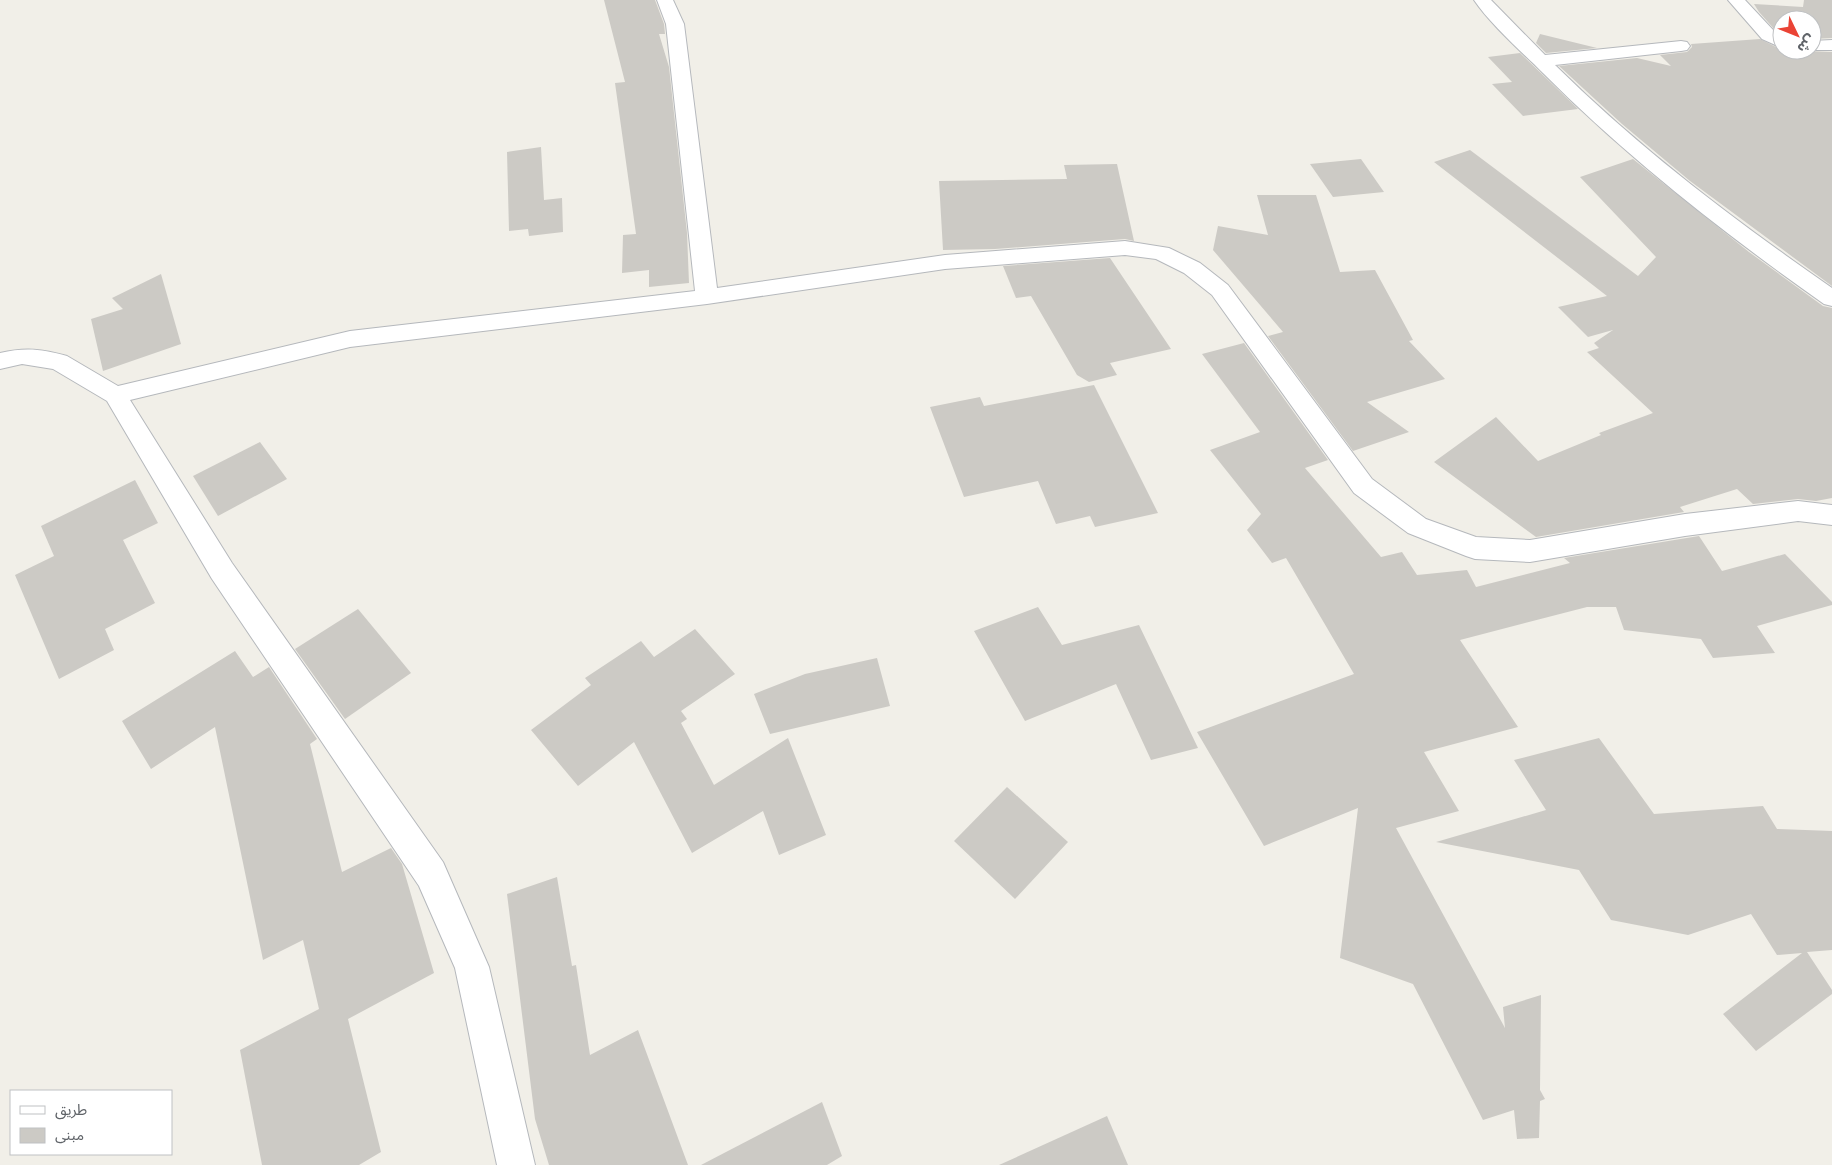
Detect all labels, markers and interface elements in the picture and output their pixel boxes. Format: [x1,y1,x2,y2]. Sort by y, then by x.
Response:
north arrow [1772,10,1822,60]
text: ش [1794,31,1819,56]
legend [10,1090,172,1155]
text: طريق [55,1101,87,1120]
text: مبنى [55,1126,84,1144]

